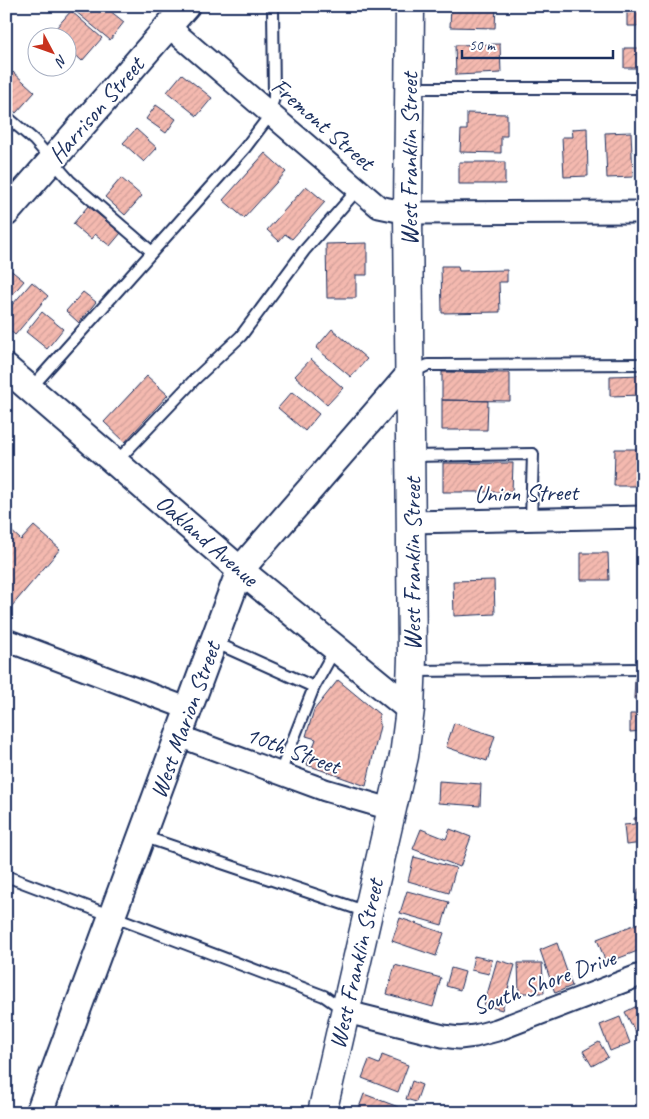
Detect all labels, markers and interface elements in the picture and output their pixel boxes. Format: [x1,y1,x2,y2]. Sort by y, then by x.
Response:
north arrow [28,28,78,78]
scale bar [462,28,613,60]
text: 50 m [469,36,496,55]
street label: Harrison Street [42,49,152,169]
text: N [51,51,71,71]
street label: West Franklin Street [394,70,424,245]
street label: Fremont Street [265,71,382,178]
street label: West Franklin Street [397,475,427,650]
street label: Union Street [474,477,580,509]
street label: Oakland Avenue [150,487,266,594]
street label: West Marion Street [143,636,228,802]
street label: 10th Street [242,719,346,782]
street label: West Franklin Street [322,874,391,1052]
street label: South Shore Drive [469,942,621,1022]

